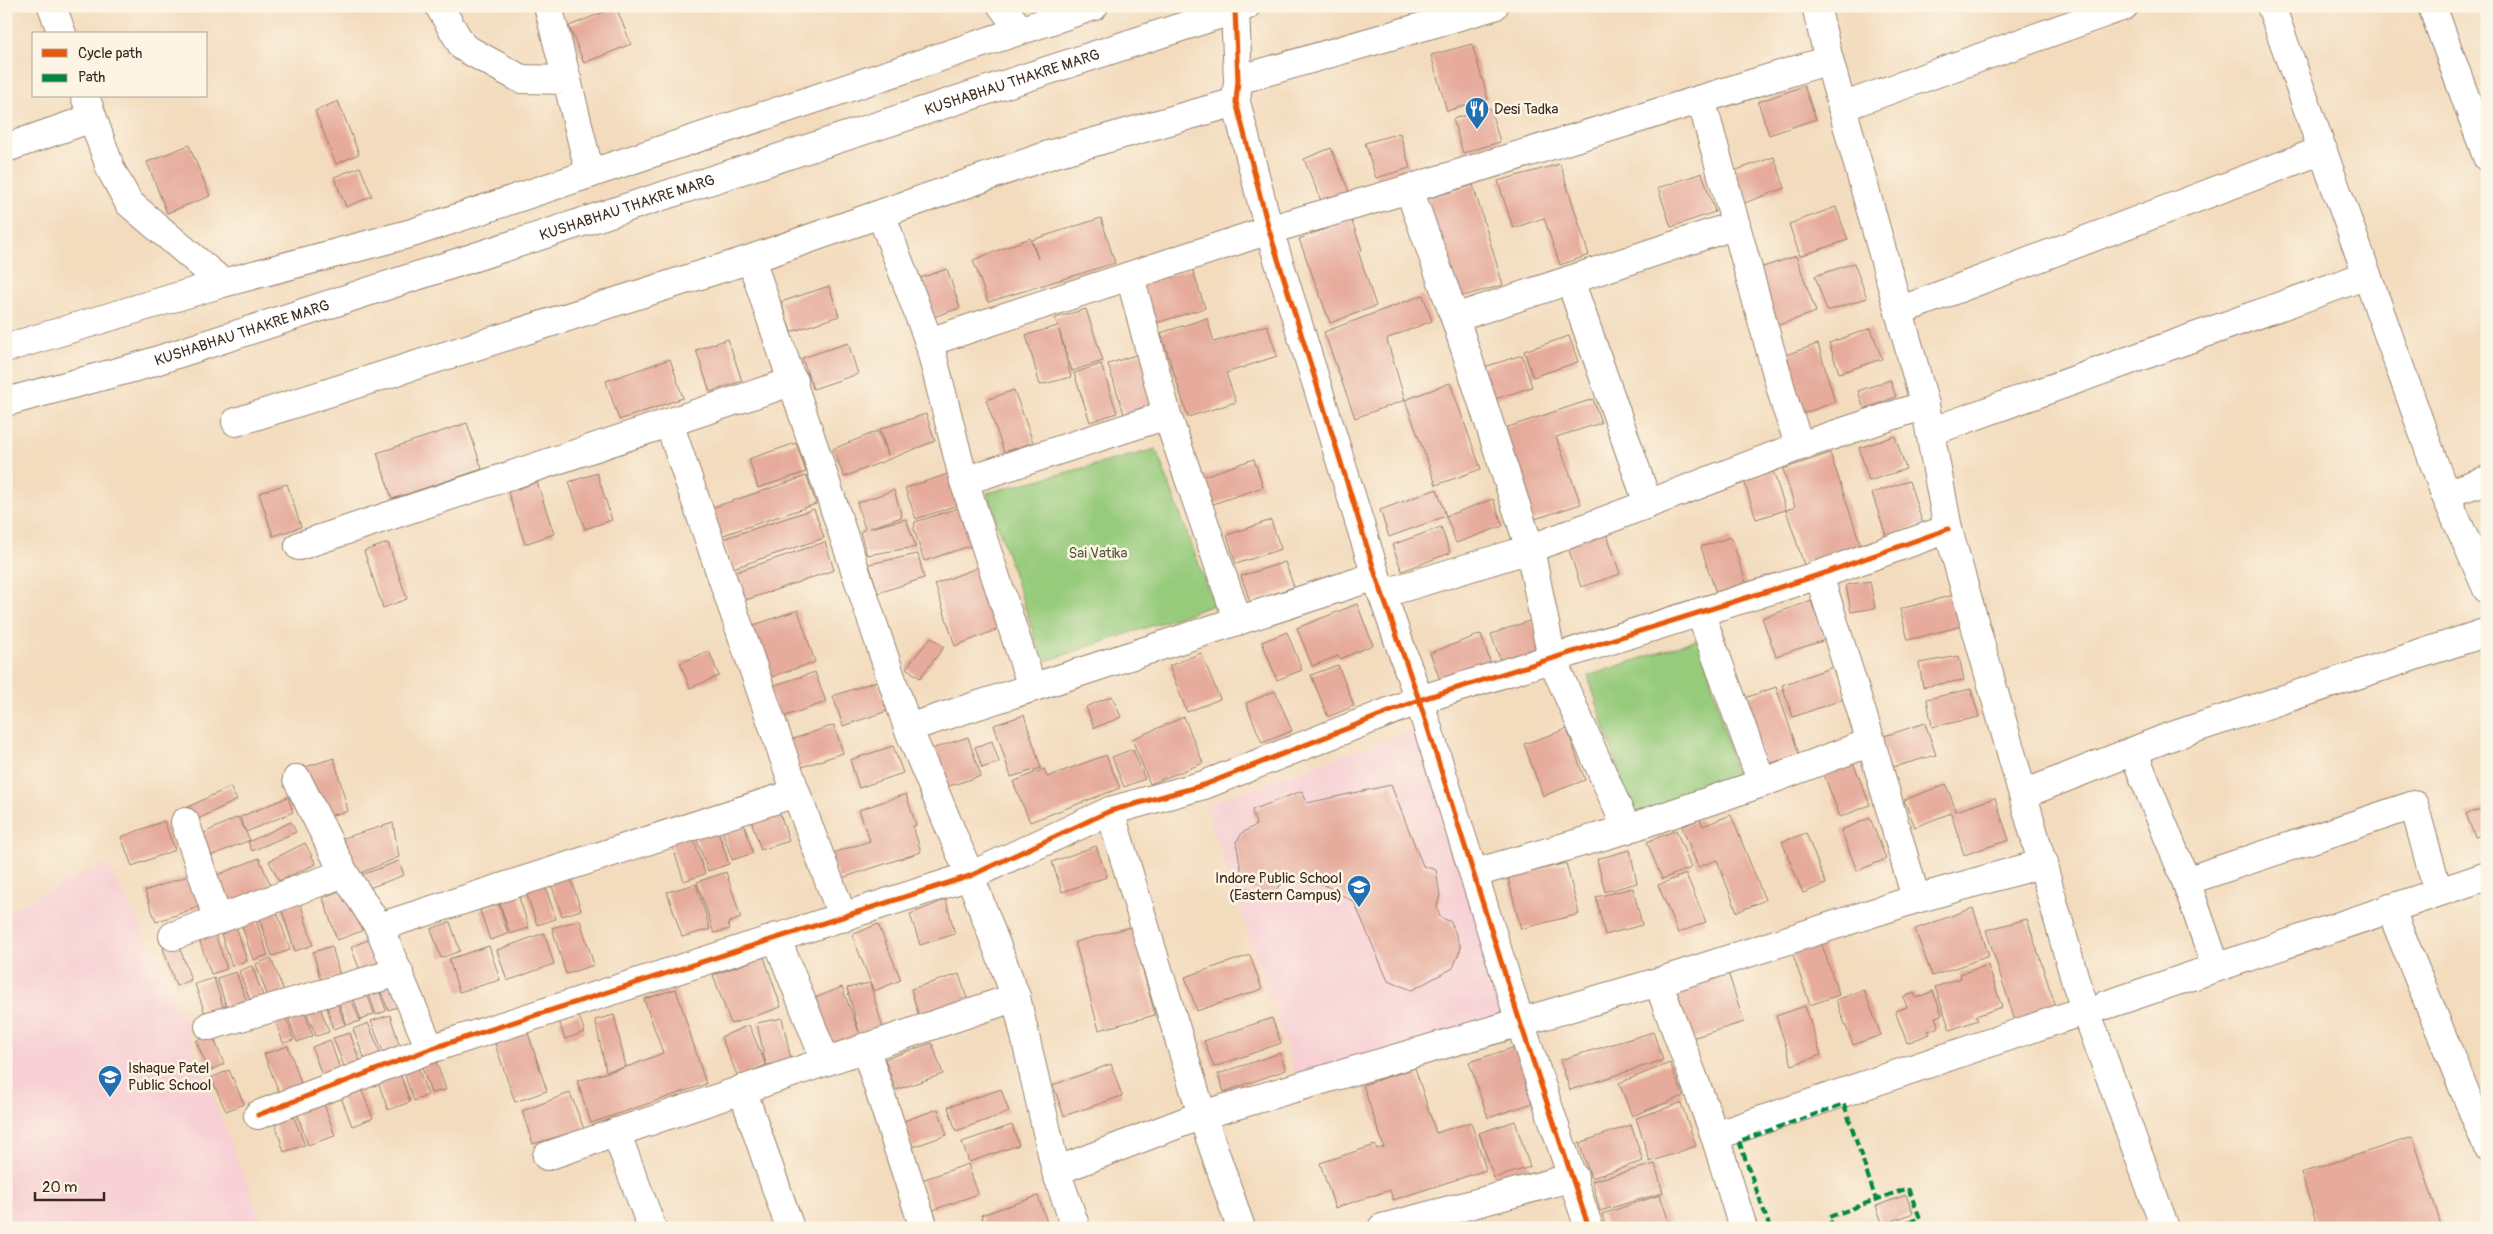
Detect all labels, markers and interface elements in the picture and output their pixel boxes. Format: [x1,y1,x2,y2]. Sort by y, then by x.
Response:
legend [32,32,208,98]
text: Cycle path [78,44,142,63]
street label: KUSHABHAU THAKRE MARG [922,45,1102,120]
text: Path [78,68,105,87]
restaurant icon: Desi Tadka [1464,96,1490,130]
place label: Desi Tadka [1494,100,1558,119]
street label: KUSHABHAU THAKRE MARG [537,171,717,245]
street label: KUSHABHAU THAKRE MARG [152,296,332,371]
park label: Sai Vatika [1068,544,1128,563]
place label: Indore Public School (Eastern Campus) [1215,869,1342,905]
school or university icon: Indore Public School (Eastern Campus) [1346,874,1372,908]
place label: Ishaque Patel Public School [128,1059,211,1095]
school or university icon: Ishaque Patel Public School [97,1064,123,1098]
scale bar [35,1169,104,1201]
text: 20 m [42,1178,77,1197]

